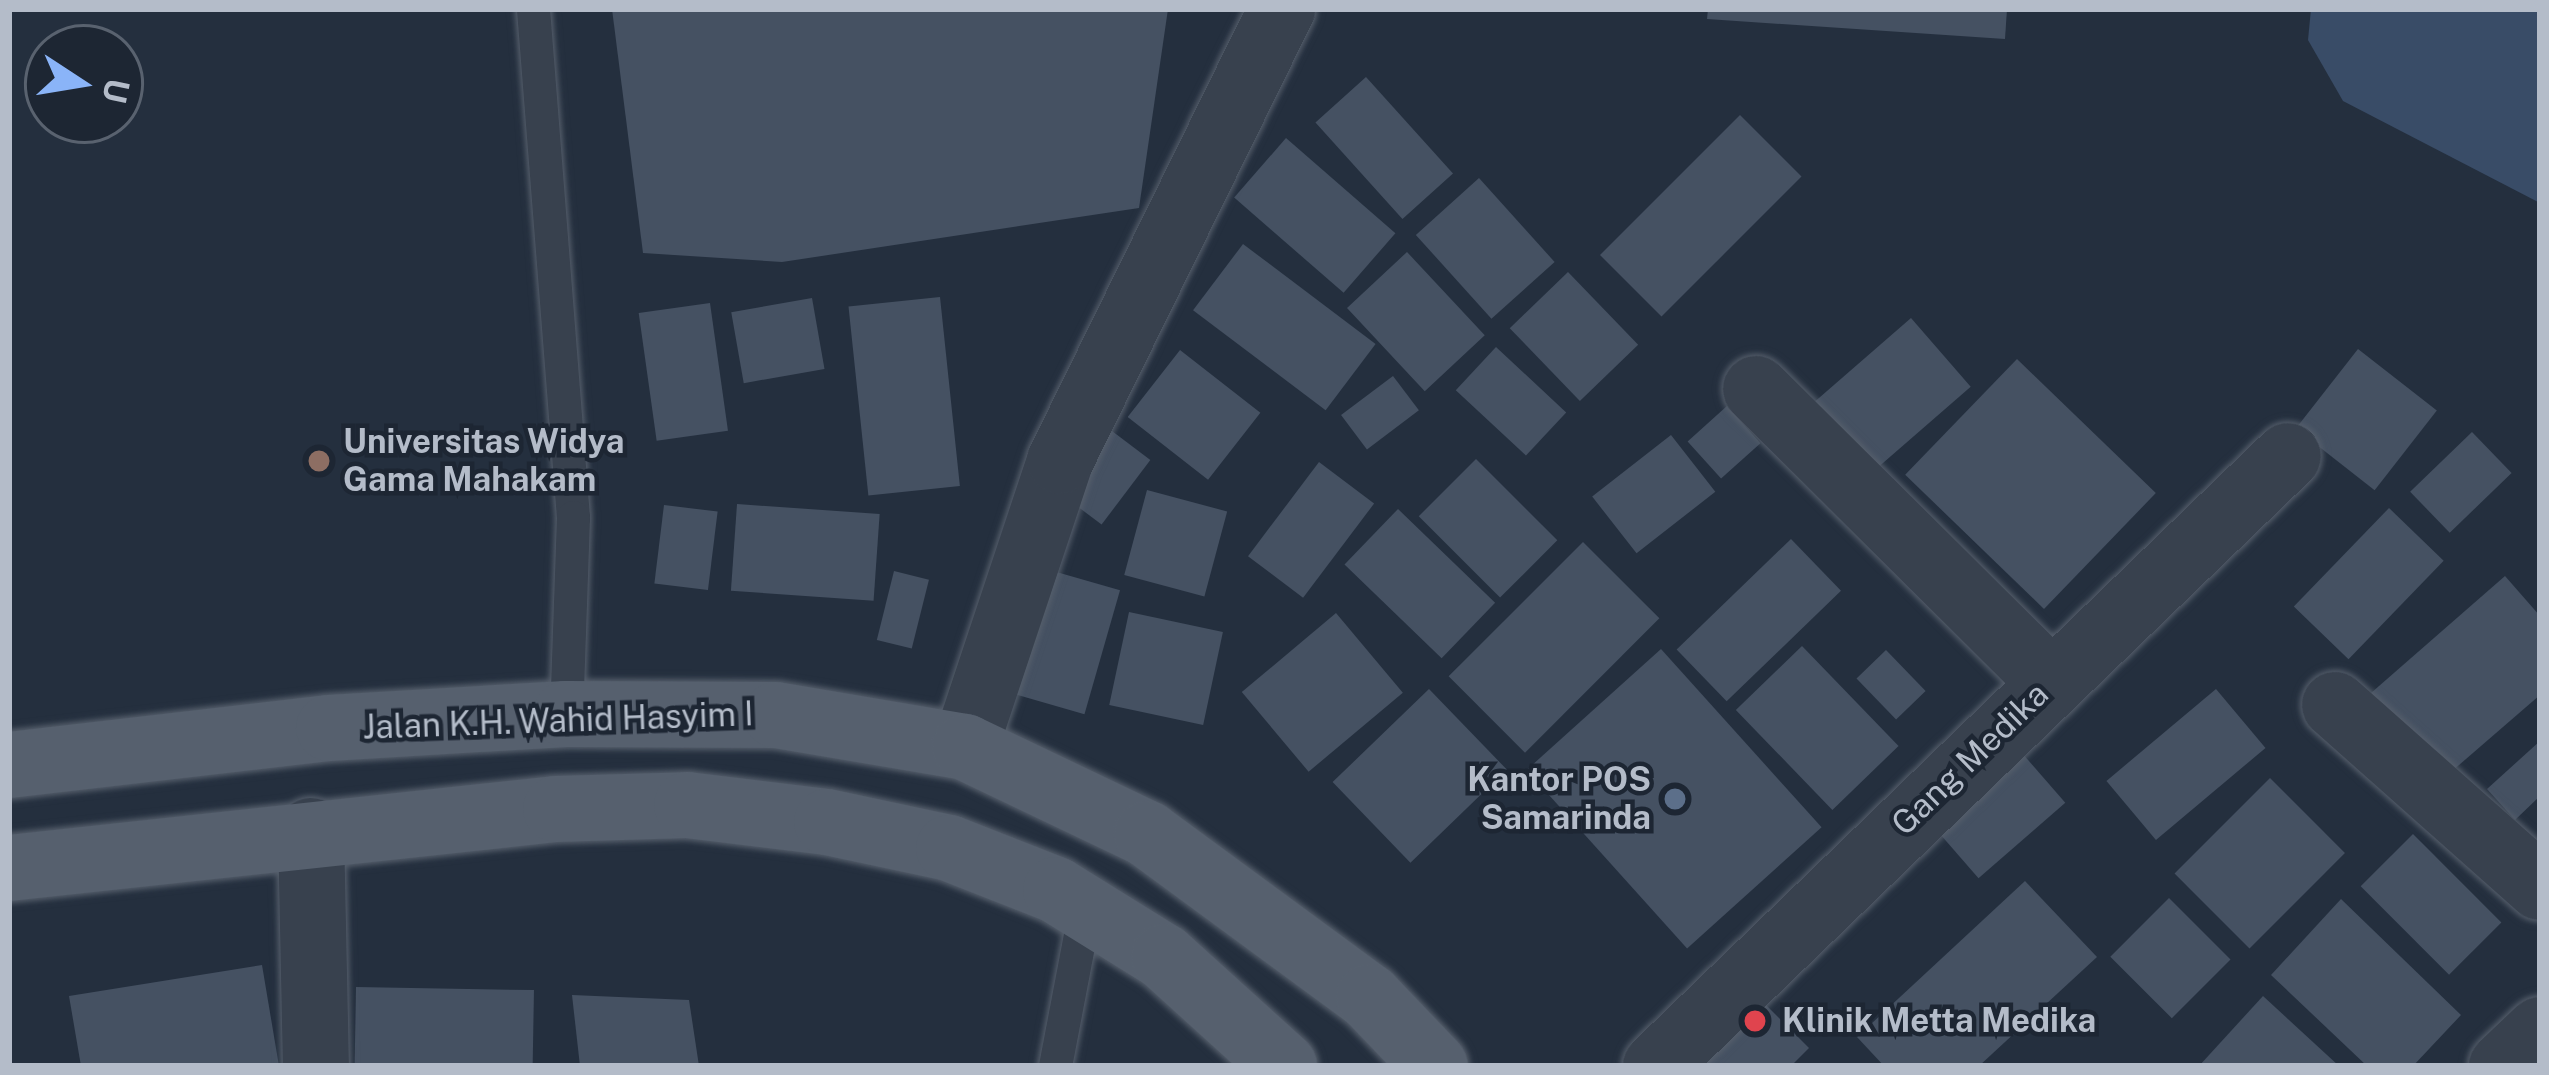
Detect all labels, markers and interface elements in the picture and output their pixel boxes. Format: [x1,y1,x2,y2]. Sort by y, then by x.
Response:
north arrow [24,24,144,144]
text: U [95,75,137,107]
place label: Universitas Widya Gama Mahakam [343,422,625,500]
marker: Universitas Widya Gama Mahakam [306,448,332,474]
street label: Gang Medika [1883,674,2057,844]
street label: Jalan K.H. Wahid Hasyim I [361,694,755,748]
place label: Kantor POS Samarinda [1467,760,1651,838]
marker: Kantor POS Samarinda [1662,786,1688,812]
place label: Klinik Metta Medika [1782,1001,2096,1041]
marker: Klinik Metta Medika [1739,1005,1771,1037]

